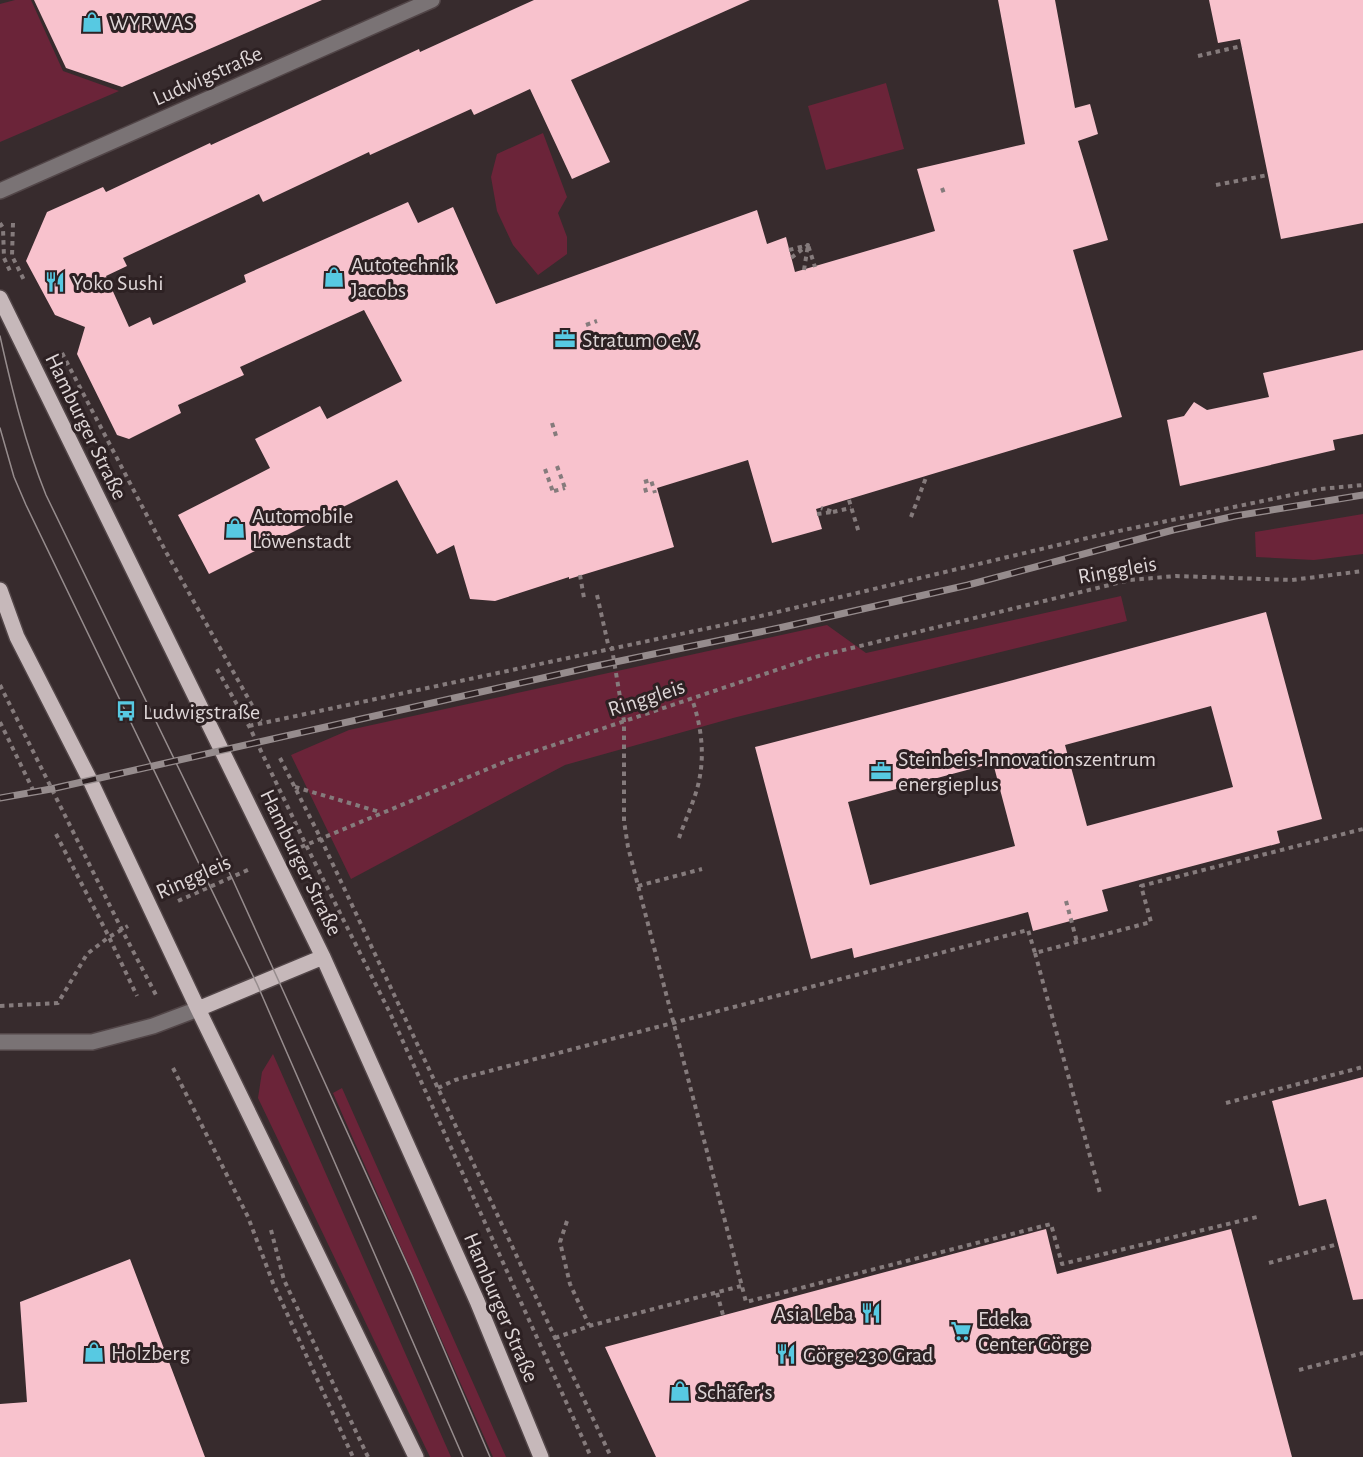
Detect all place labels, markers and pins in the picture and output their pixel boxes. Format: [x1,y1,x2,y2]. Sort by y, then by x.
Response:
shop icon: WYRWAS [80,10,104,34]
place label: WYRWAS [109,12,194,34]
place label: Autotechnik Jacobs [351,254,455,301]
shop icon: Autotechnik Jacobs [322,265,346,289]
restaurant icon: Yoko Sushi [43,270,67,294]
place label: Yoko Sushi [72,272,164,294]
office icon: Stratum 0 e.V. [553,327,577,351]
place label: Stratum 0 e.V. [582,329,699,351]
place label: Automobile Löwenstadt [252,505,353,552]
shop icon: Automobile Löwenstadt [223,516,247,540]
bus stop icon: Ludwigstraße [114,699,138,723]
place label: Ludwigstraße [143,701,260,723]
place label: Steinbeis-Innovationszentrum energieplus [898,748,1156,795]
office icon: Steinbeis-Innovationszentrum energieplus [869,759,893,783]
restaurant icon: Asia Leba [859,1301,883,1325]
place label: Asia Leba [774,1303,854,1325]
place label: Edeka Center Görge [978,1308,1089,1355]
supermarket icon: Edeka Center Görge [949,1319,973,1343]
shop icon: Holzberg [82,1340,106,1364]
place label: Holzberg [111,1342,190,1364]
restaurant icon: Görge 230 Grad [774,1342,798,1366]
place label: Görge 230 Grad [803,1344,933,1366]
shop icon: Schäfer's [668,1379,692,1403]
place label: Schäfer's [697,1381,773,1403]

